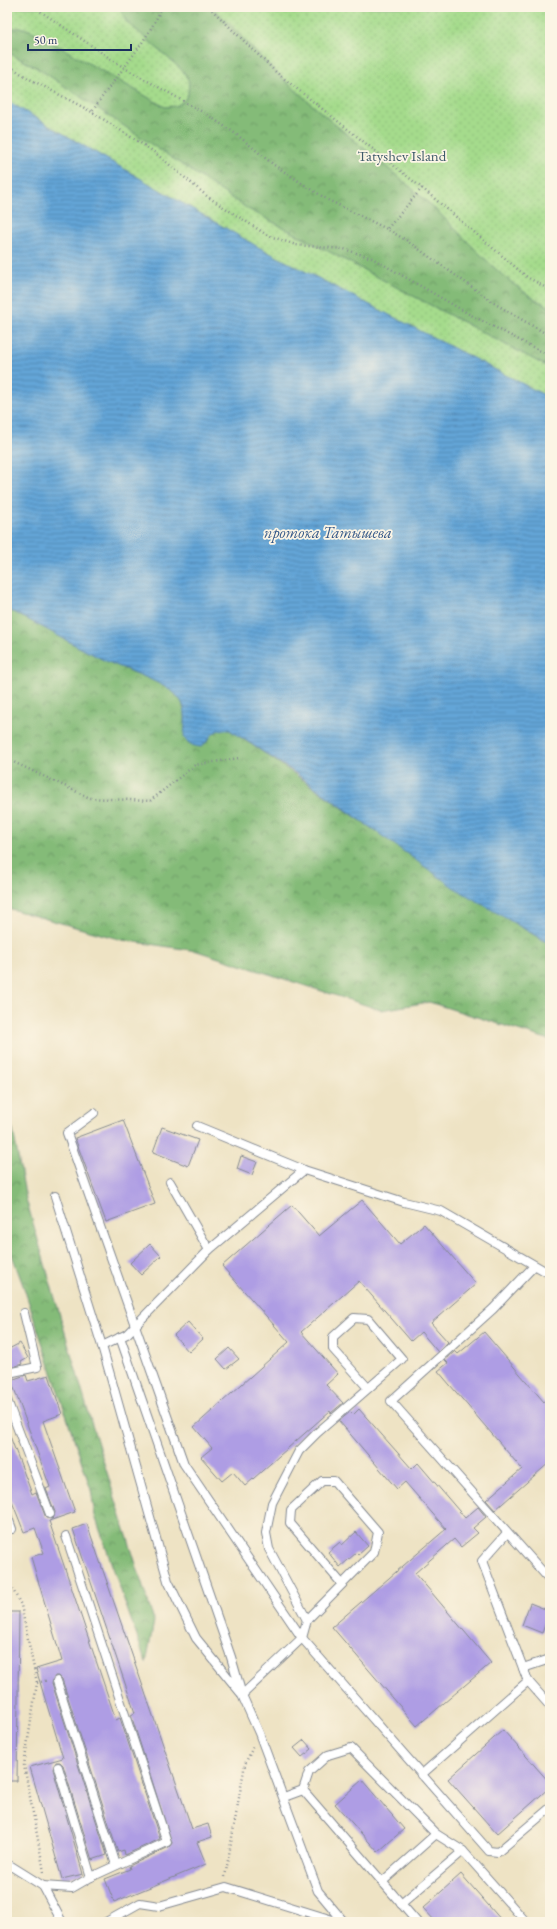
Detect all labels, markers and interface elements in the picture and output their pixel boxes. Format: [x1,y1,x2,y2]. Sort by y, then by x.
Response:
scale bar [28,26,131,52]
text: 50 m [34,32,58,48]
park label: Tatyshev Island [358,146,447,165]
water label: протока Татышева [264,522,392,543]

